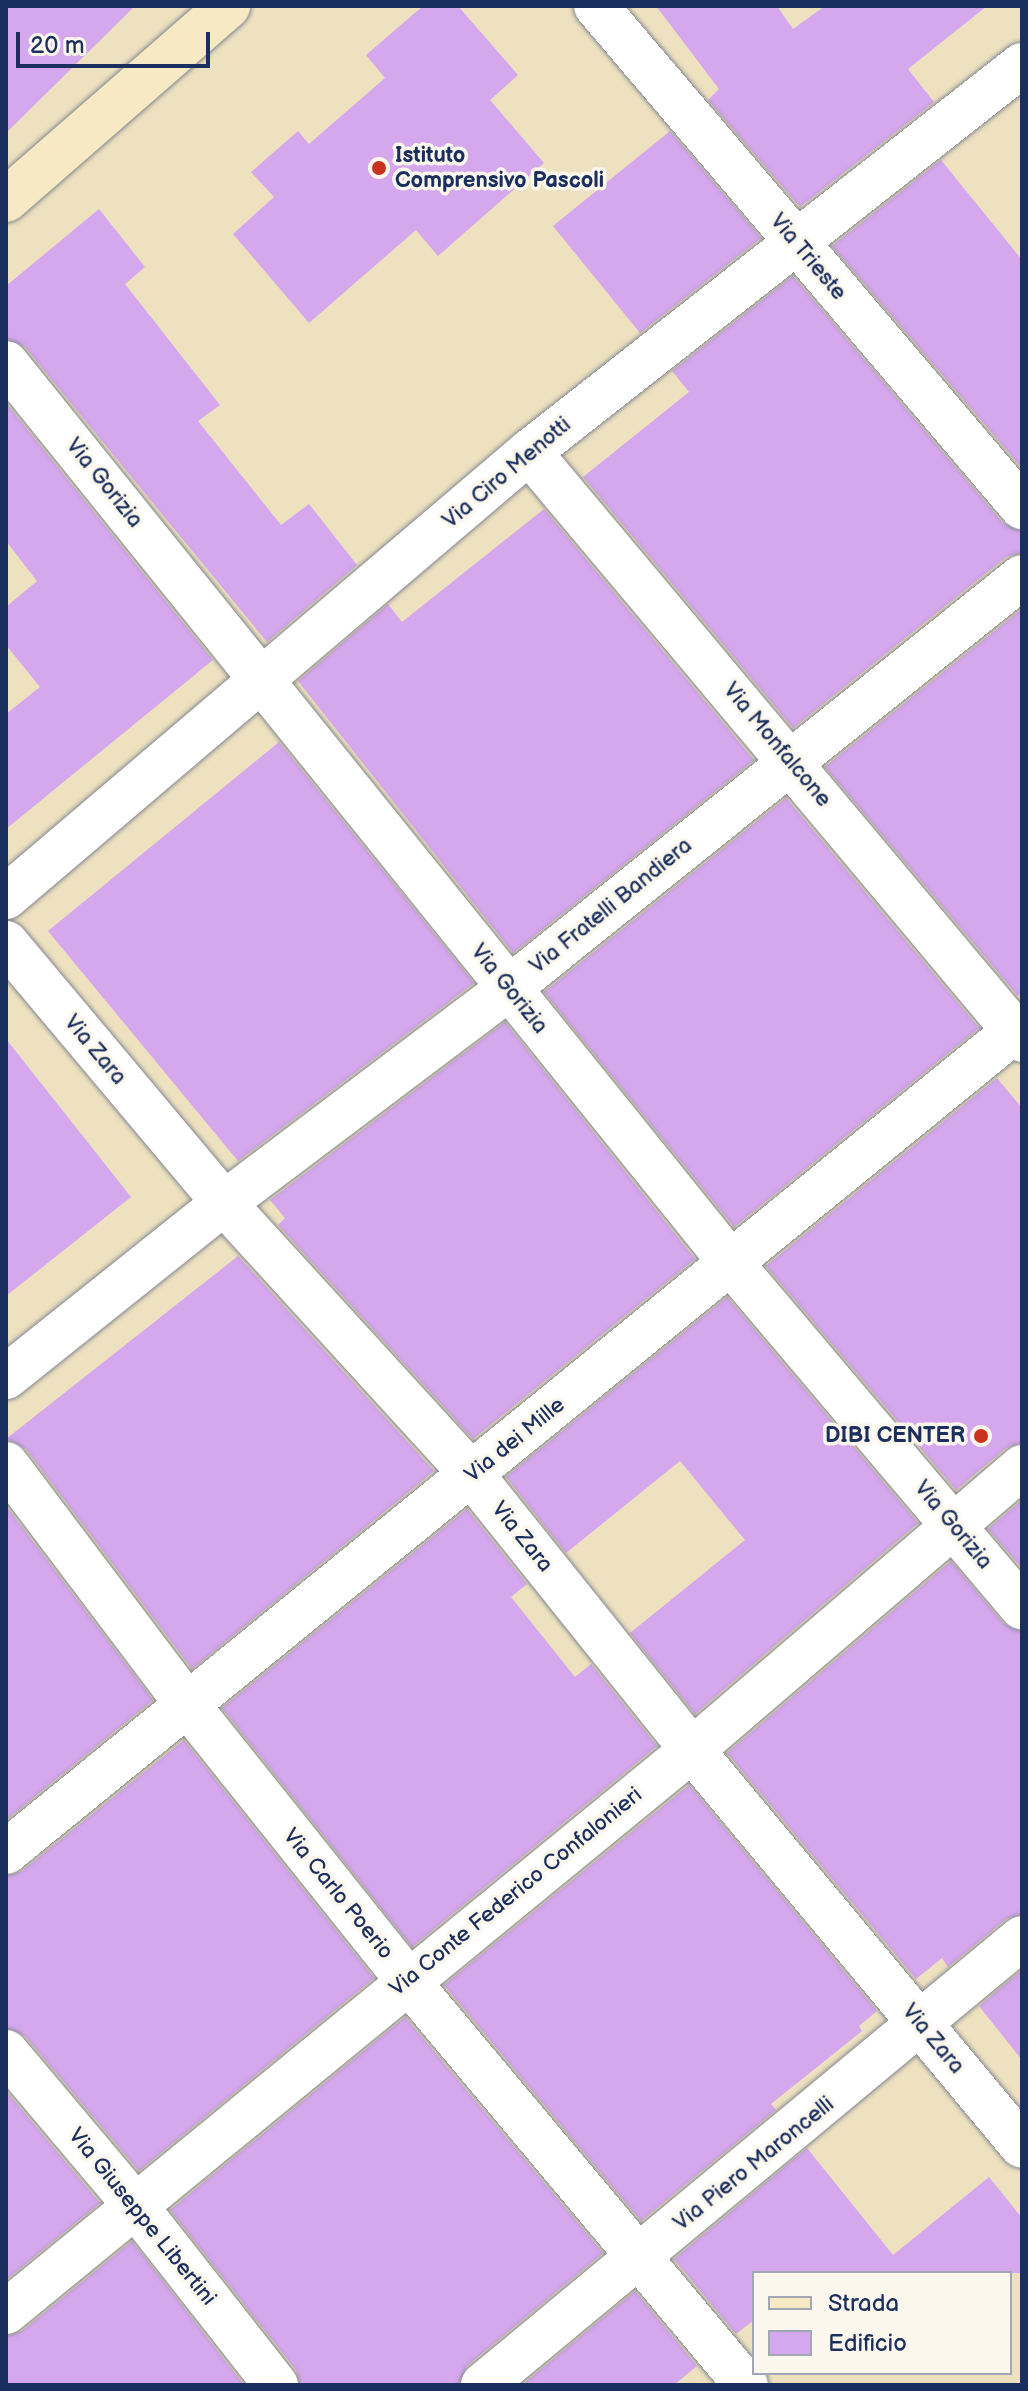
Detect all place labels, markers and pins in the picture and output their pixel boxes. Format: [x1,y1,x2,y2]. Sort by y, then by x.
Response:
place label: Istituto Comprensivo Pascoli [395,142,604,194]
marker: Istituto Comprensivo Pascoli [370,159,388,177]
place label: DIBI CENTER [825,1423,965,1449]
marker: DIBI CENTER [972,1427,990,1445]

